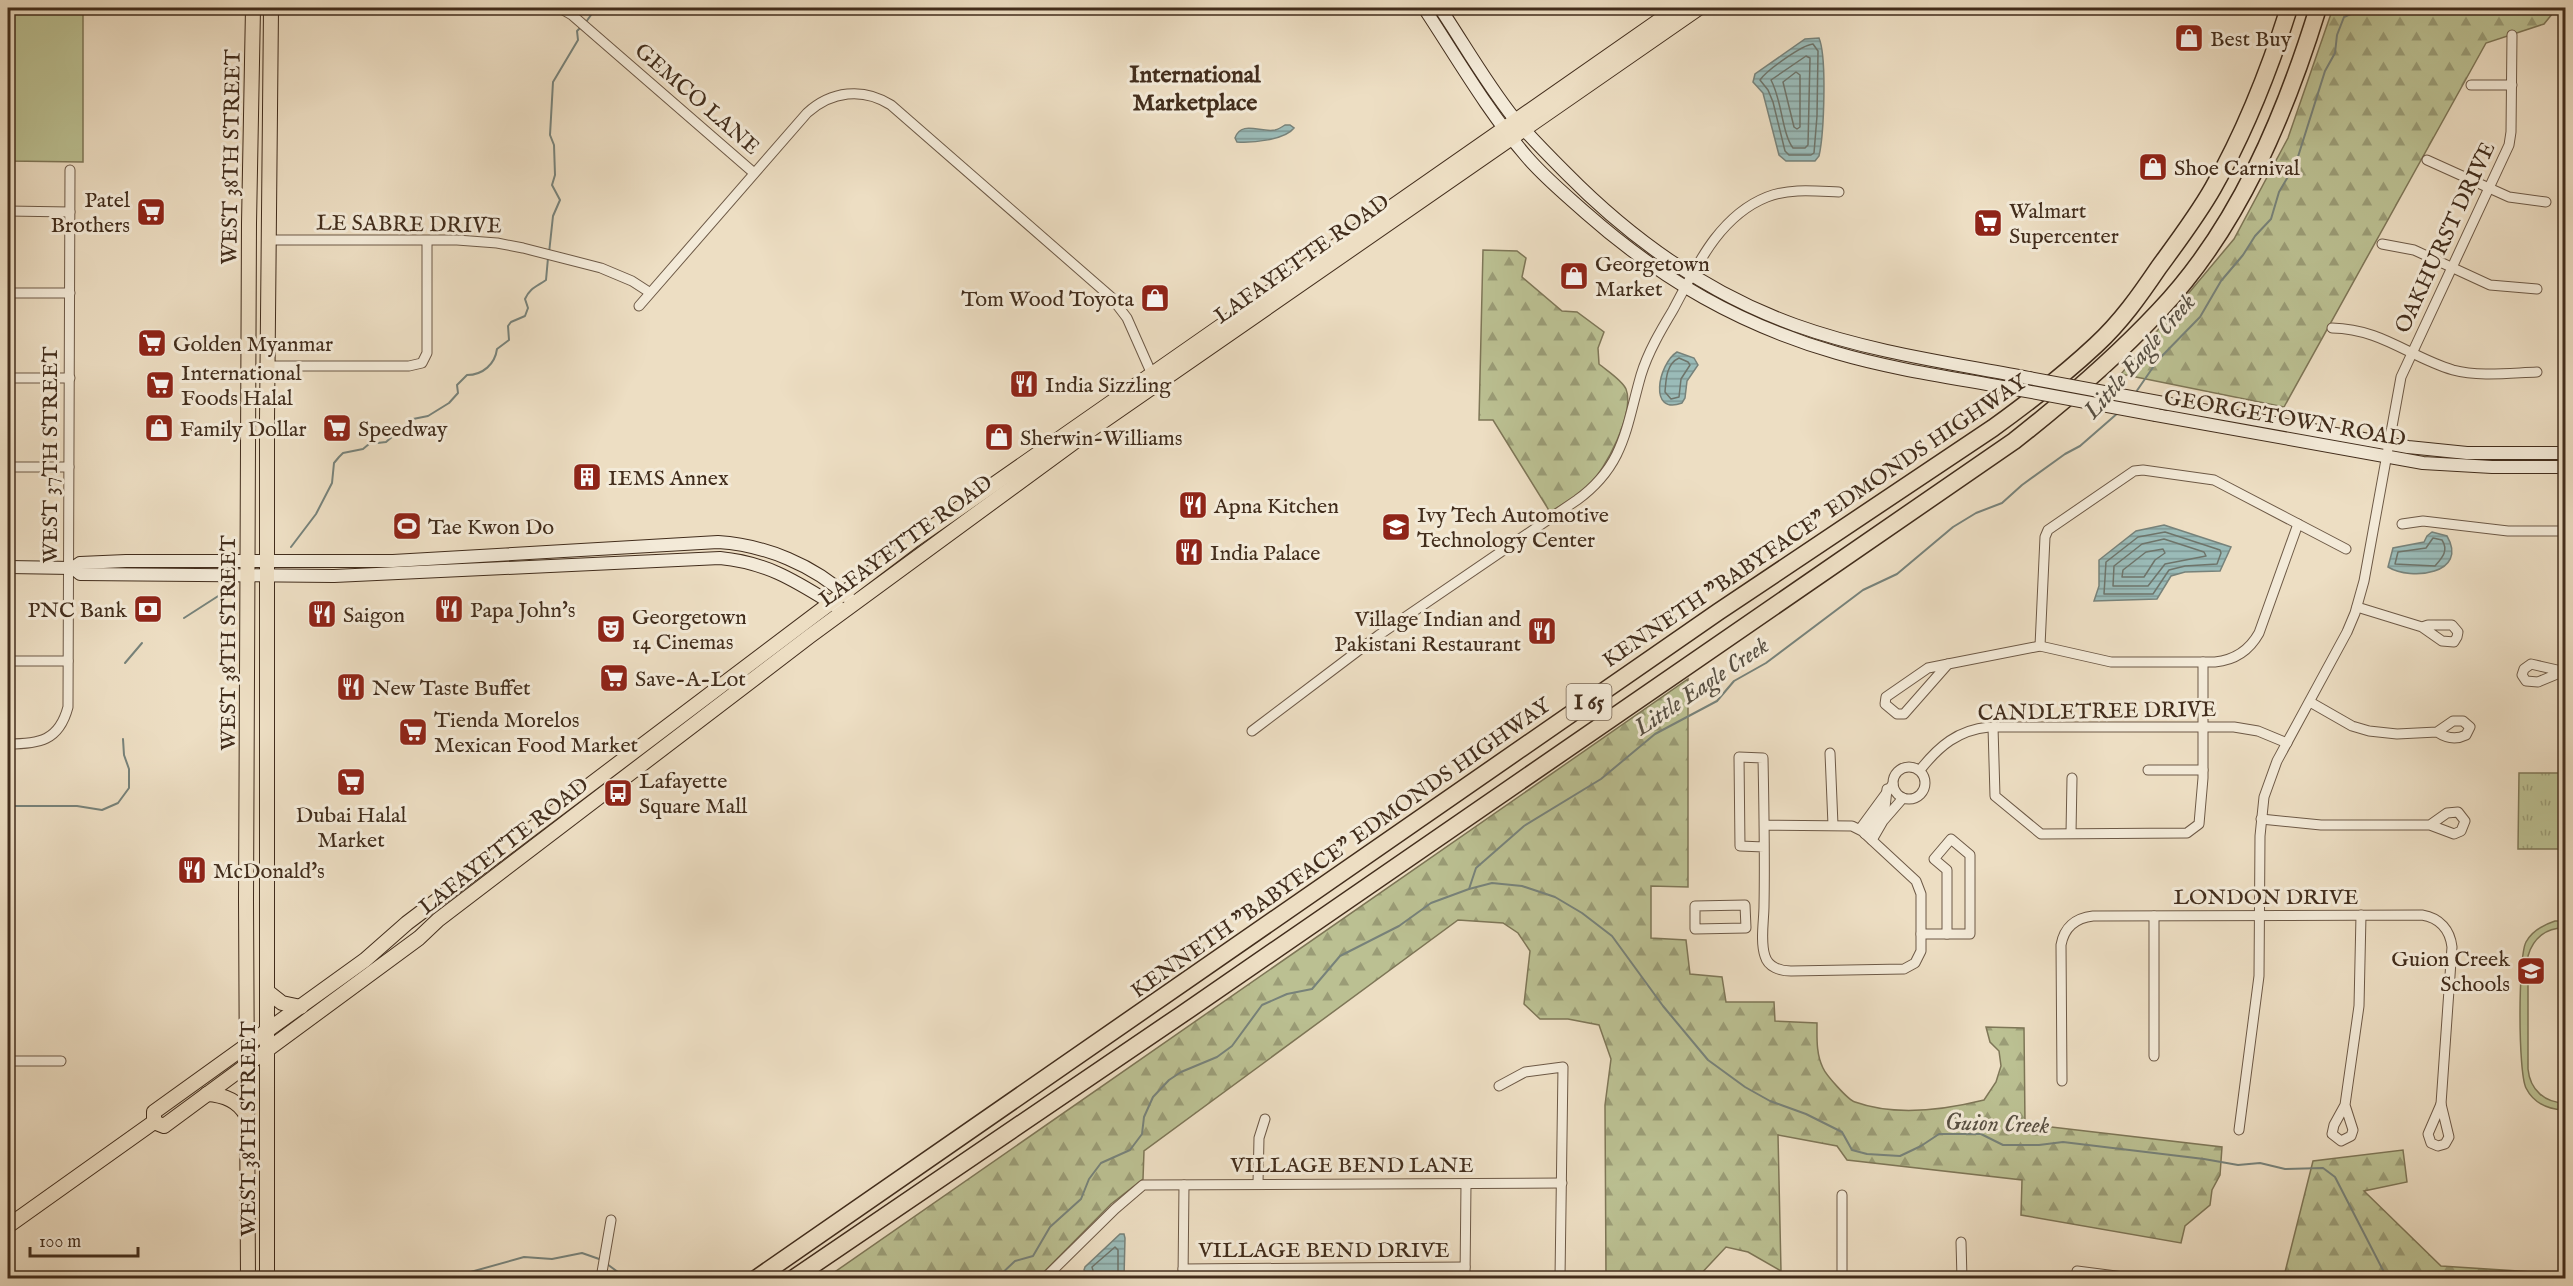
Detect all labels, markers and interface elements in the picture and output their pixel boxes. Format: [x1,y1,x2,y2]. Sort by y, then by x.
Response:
shop icon: Best Buy [2173,22,2205,54]
place label: Best Buy [2210,26,2292,54]
street label: GEMCO LANE [628,38,765,161]
street label: WEST 38TH STREET [216,49,248,265]
district label: International Marketplace [1129,60,1261,119]
street label: OAKHURST DRIVE [2389,138,2502,338]
shop icon: Shoe Carnival [2137,151,2169,183]
place label: Shoe Carnival [2174,155,2300,183]
place label: Patel Brothers [50,187,130,240]
street label: LAFAYETTE ROAD [1209,189,1395,331]
supermarket icon: Patel Brothers [135,196,167,228]
place label: Walmart Supercenter [2009,198,2119,251]
supermarket icon: Walmart Supercenter [1972,207,2004,239]
street label: LE SABRE DRIVE [316,209,502,241]
place label: Georgetown Market [1595,251,1710,304]
shop icon: Georgetown Market [1558,260,1590,292]
shop icon: Tom Wood Toyota [1139,282,1171,314]
place label: Tom Wood Toyota [961,286,1134,314]
water label: Little Eagle Creek [2077,288,2203,427]
supermarket icon: Golden Myanmar [136,327,168,359]
place label: Golden Myanmar [173,331,333,359]
street label: WEST 37TH STREET [37,347,65,563]
place label: International Foods Halal [181,360,301,413]
restaurant icon: India Sizzling [1008,368,1040,400]
street label: KENNETH "BABYFACE" EDMONDS HIGHWAY [1597,368,2034,675]
supermarket icon: International Foods Halal [144,369,176,401]
place label: India Sizzling [1045,372,1172,400]
street label: GEORGETOWN ROAD [2162,384,2408,454]
shop icon: Family Dollar [143,412,175,444]
supermarket icon: Speedway [321,412,353,444]
place label: Family Dollar [180,416,307,444]
place label: Speedway [358,416,448,444]
shop icon: Sherwin-Williams [983,421,1015,453]
place label: Sherwin-Williams [1020,425,1182,453]
building icon: IEMS Annex [571,461,603,493]
place label: IEMS Annex [608,465,729,493]
street label: LAFAYETTE ROAD [814,469,999,614]
restaurant icon: Apna Kitchen [1177,489,1209,521]
place label: Apna Kitchen [1213,493,1339,521]
place label: Ivy Tech Automotive Technology Center [1417,502,1609,555]
sports icon: Tae Kwon Do [391,510,423,542]
school or university icon: Ivy Tech Automotive Technology Center [1380,511,1412,543]
place label: Tae Kwon Do [428,514,554,542]
street label: WEST 38TH STREET [215,535,243,751]
restaurant icon: India Palace [1173,536,1205,568]
place label: India Palace [1210,540,1320,568]
bank icon: PNC Bank [132,593,164,625]
restaurant icon: Papa John's [433,593,465,625]
place label: PNC Bank [27,597,127,625]
place label: Papa John's [470,597,576,625]
restaurant icon: Saigon [306,598,338,630]
place label: Saigon [343,602,405,630]
place label: Georgetown 14 Cinemas [632,604,747,657]
place label: Village Indian and Pakistani Restaurant [1334,606,1521,659]
theatre icon: Georgetown 14 Cinemas [595,613,627,645]
restaurant icon: Village Indian and Pakistani Restaurant [1526,615,1558,647]
water label: Little Eagle Creek [1628,630,1776,744]
supermarket icon: Save-A-Lot [598,662,630,694]
place label: Save-A-Lot [635,666,746,694]
restaurant icon: New Taste Buffet [335,671,367,703]
place label: New Taste Buffet [372,675,531,703]
road number: I 65 [1566,684,1612,720]
street label: KENNETH "BABYFACE" EDMONDS HIGHWAY [1126,691,1557,1005]
street label: CANDLETREE DRIVE [1977,696,2217,728]
place label: Tienda Morelos Mexican Food Market [434,707,639,760]
supermarket icon: Tienda Morelos Mexican Food Market [397,716,429,748]
supermarket icon: Dubai Halal Market [335,766,367,798]
place label: Lafayette Square Mall [639,768,747,821]
street label: LAFAYETTE ROAD [414,772,595,922]
bus stop icon: Lafayette Square Mall [602,777,634,809]
place label: Dubai Halal Market [296,802,407,855]
restaurant icon: McDonald's [176,854,208,886]
place label: McDonald's [213,858,325,886]
street label: LONDON DRIVE [2173,884,2359,912]
place label: Guion Creek Schools [2391,946,2510,999]
school or university icon: Guion Creek Schools [2515,955,2547,987]
street label: WEST 38TH STREET [235,1021,263,1237]
water label: Guion Creek [1944,1107,2050,1142]
street label: VILLAGE BEND LANE [1229,1152,1474,1180]
scale bar [30,1220,138,1258]
text: 100 m [39,1231,81,1254]
street label: VILLAGE BEND DRIVE [1197,1237,1450,1265]

